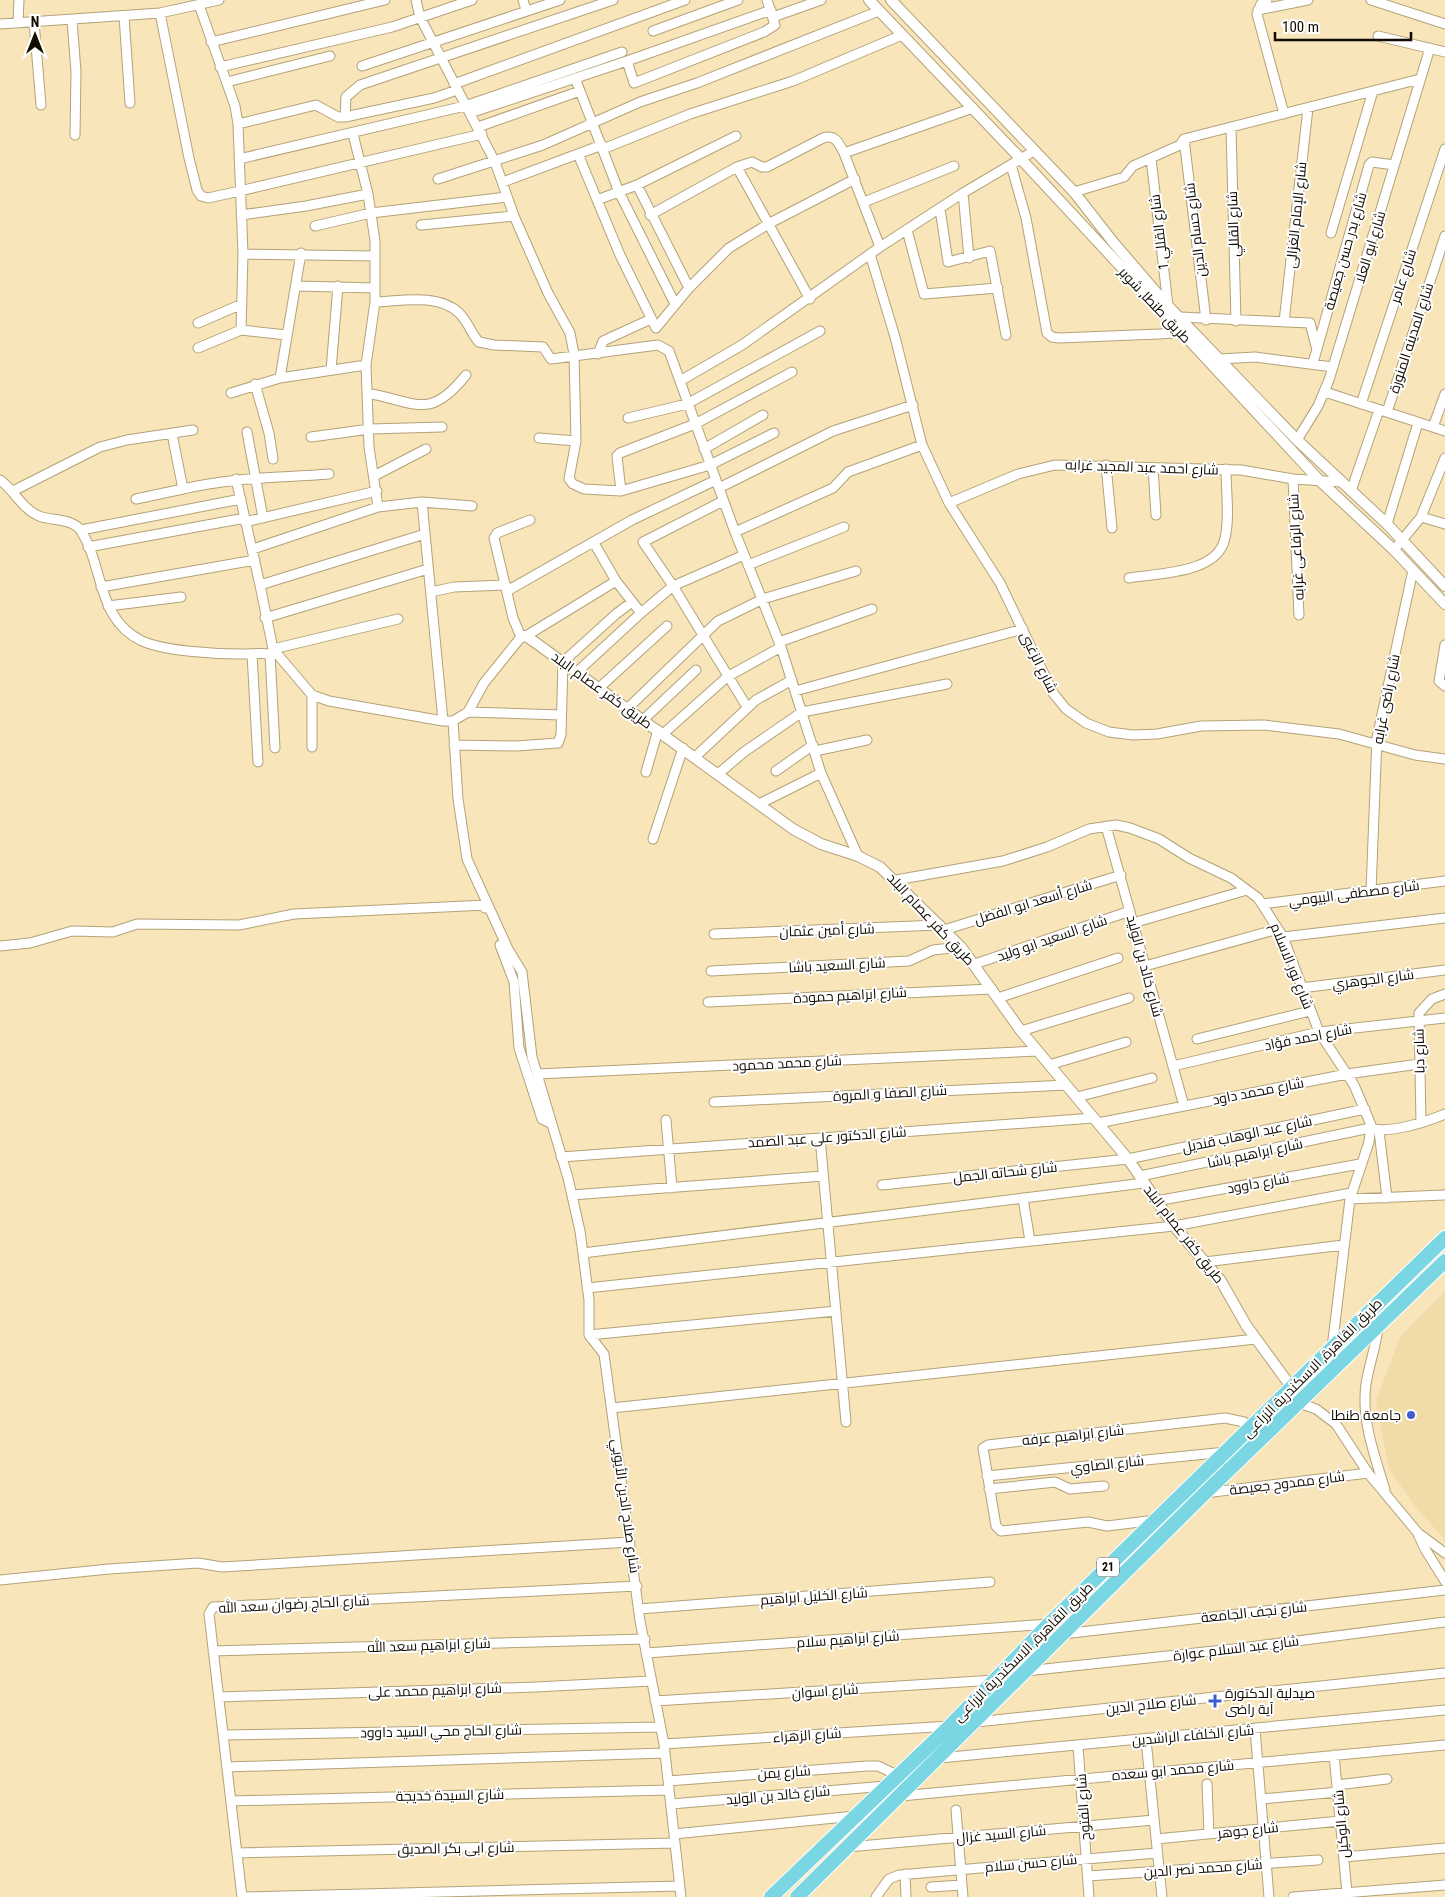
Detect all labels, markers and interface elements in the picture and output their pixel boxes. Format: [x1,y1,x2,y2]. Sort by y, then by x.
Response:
north arrow [10,10,60,60]
scale bar [1275,10,1411,42]
text: N [31,14,39,30]
text: 100 m [1282,18,1319,36]
street label: شارع الإمام الغزالى [1282,161,1312,269]
street label: شارع حسام الدين [1181,182,1211,278]
street label: شارع بدر حسن جعيصة [1321,190,1370,312]
street label: شارع القللي [1224,191,1246,257]
street label: شارع القللي 1 [1146,193,1176,271]
street label: شارع ابو العلا [1351,209,1390,286]
street label: شارع عامر [1386,247,1420,306]
street label: طريق طنطا, شوبر [1114,263,1194,347]
street label: شارع المدينه المنورة [1386,281,1437,396]
street label: شارع احمد عبد المجيد غرابه [1065,456,1219,479]
street label: شارع الرفاعى غرابه [1285,493,1308,601]
street label: شارع الزغبى [1016,629,1061,696]
street label: طريق كفر عصام البلد [548,648,655,733]
street label: شارع راضى غرابه [1369,653,1404,746]
street label: طريق كفر عصام البلد [883,870,978,970]
street label: شارع أسعد ابو الفضل [972,876,1094,928]
street label: شارع مصطفى البيومي [1288,877,1421,913]
street label: شارع السعيد ابو وليد [995,912,1110,965]
street label: شارع خالد بن الوليد [1123,913,1166,1019]
street label: شارع أمين عثمان [779,919,875,941]
street label: شارع نور الاسلام [1266,921,1317,1012]
street label: شارع السعيد باشا [788,954,886,977]
street label: شارع الجوهري [1331,966,1415,996]
street label: شارع ابراهيم حمودة [793,984,907,1008]
street label: شارع احمد فؤاد [1263,1021,1353,1054]
street label: شارع دبا [1411,1028,1428,1074]
street label: شارع محمد محمود [732,1052,842,1075]
street label: شارع محمد داود [1211,1074,1305,1109]
street label: شارع الصفا و المروة [833,1082,947,1105]
street label: شارع عبد الوهاب قنديل [1181,1112,1314,1157]
street label: شارع الدكتور على عبد الصمد [747,1123,907,1152]
street label: شارع ابراهيم باشا [1206,1135,1305,1173]
street label: شارع شحاته الجمل [952,1159,1058,1186]
street label: شارع داوود [1226,1170,1291,1197]
street label: طريق كفر عصام البلد [1139,1182,1227,1288]
street label: طريق القاهرة, الاسكندرية الزراعى [1239,1295,1386,1442]
place label: جامعة طنطا [1331,1407,1401,1423]
marker: جامعة طنطا [1405,1409,1417,1421]
street label: شارع ابراهيم عرفه [1021,1422,1125,1450]
street label: شارع صلاح الدين الأيوبي [605,1438,643,1575]
street label: شارع الصاوي [1069,1452,1145,1480]
street label: شارع ممدوح جعيصة [1228,1468,1346,1499]
road number: 21 [1097,1558,1119,1576]
street label: طريق القاهرة, الاسكندرية الزراعى [950,1579,1097,1726]
street label: شارع الخليل ابراهيم [760,1584,868,1610]
street label: شارع الحاج رضوان سعد الله [218,1591,370,1617]
street label: شارع نجف الجامعة [1200,1598,1308,1627]
street label: شارع ابراهيم سلام [796,1627,900,1653]
street label: شارع عبد السلام عوارة [1172,1632,1300,1666]
street label: شارع ابراهيم سعد الله [367,1634,491,1657]
street label: شارع ابراهيم محمد على [368,1680,502,1702]
street label: شارع اسوان [791,1681,859,1702]
place label: صيدلية الدكتورة آية راضى [1225,1685,1315,1717]
street label: شارع صلاح الدين [1105,1691,1197,1718]
marker: صيدلية الدكتورة آية راضى [1209,1695,1221,1707]
street label: شارع الحاج محي السيد داوود [360,1722,522,1744]
street label: شارع الخلفاء الراشدين [1131,1722,1255,1749]
street label: شارع الزهراء [772,1725,842,1746]
street label: شارع محمد ابو سعده [1111,1757,1235,1784]
street label: شارع يمن [757,1762,811,1783]
street label: شارع الفتوح [1073,1773,1094,1841]
street label: شارع خالد بن الوليد [725,1782,831,1809]
street label: شارع السيدة خديجة [396,1786,504,1805]
street label: شارع الوكيل [1330,1789,1353,1859]
street label: شارع جوهر [1216,1819,1280,1842]
street label: شارع السيد غزال [955,1822,1047,1847]
street label: شارع ابى بكر الصديق [397,1839,515,1858]
street label: شارع حسن سلام [984,1851,1078,1877]
street label: شارع محمد نصر الدين [1143,1856,1263,1881]

